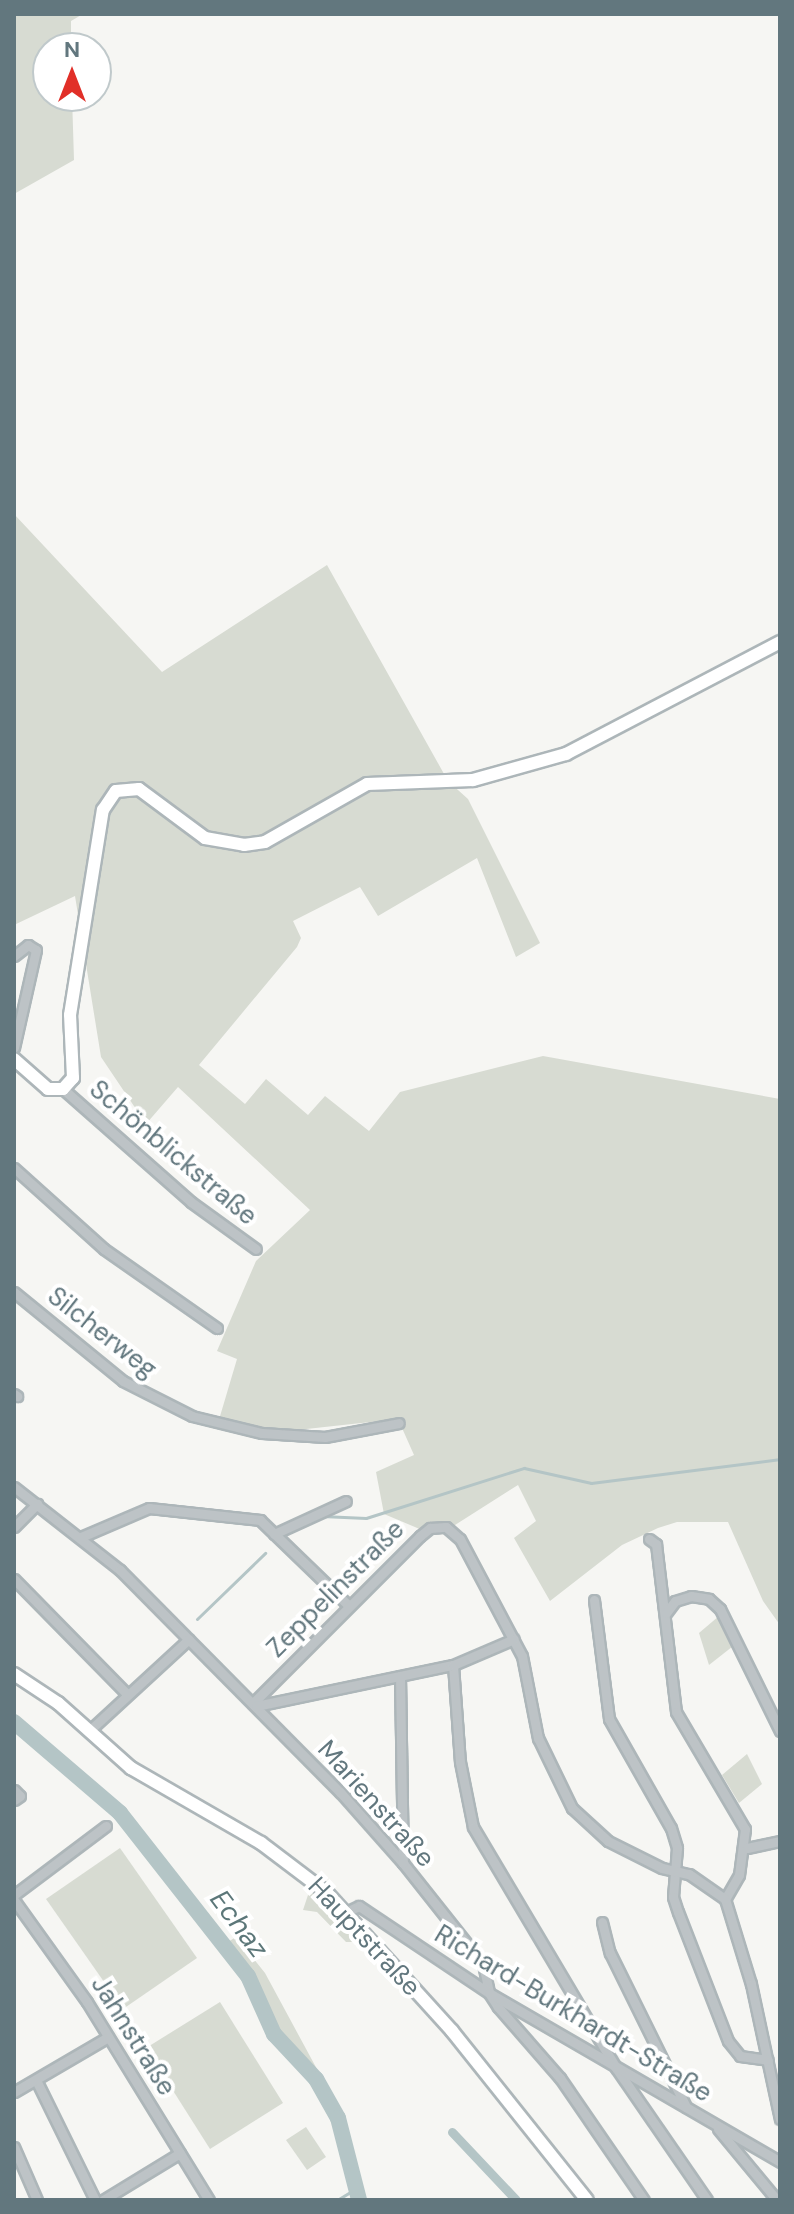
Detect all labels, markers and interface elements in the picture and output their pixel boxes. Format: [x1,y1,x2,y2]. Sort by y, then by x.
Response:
north arrow [32,32,112,112]
text: N [64,35,80,64]
street label: Schönblickstraße [83,1074,263,1232]
street label: Silcherweg [41,1281,163,1385]
street label: Zeppelinstraße [261,1514,411,1664]
street label: Marienstraße [311,1734,441,1874]
street label: Hauptstraße [301,1871,427,2003]
water label: Echaz [203,1884,275,1964]
street label: Richard-Burkhardt-Straße [429,1919,717,2109]
street label: Jahnstraße [84,1970,182,2102]

